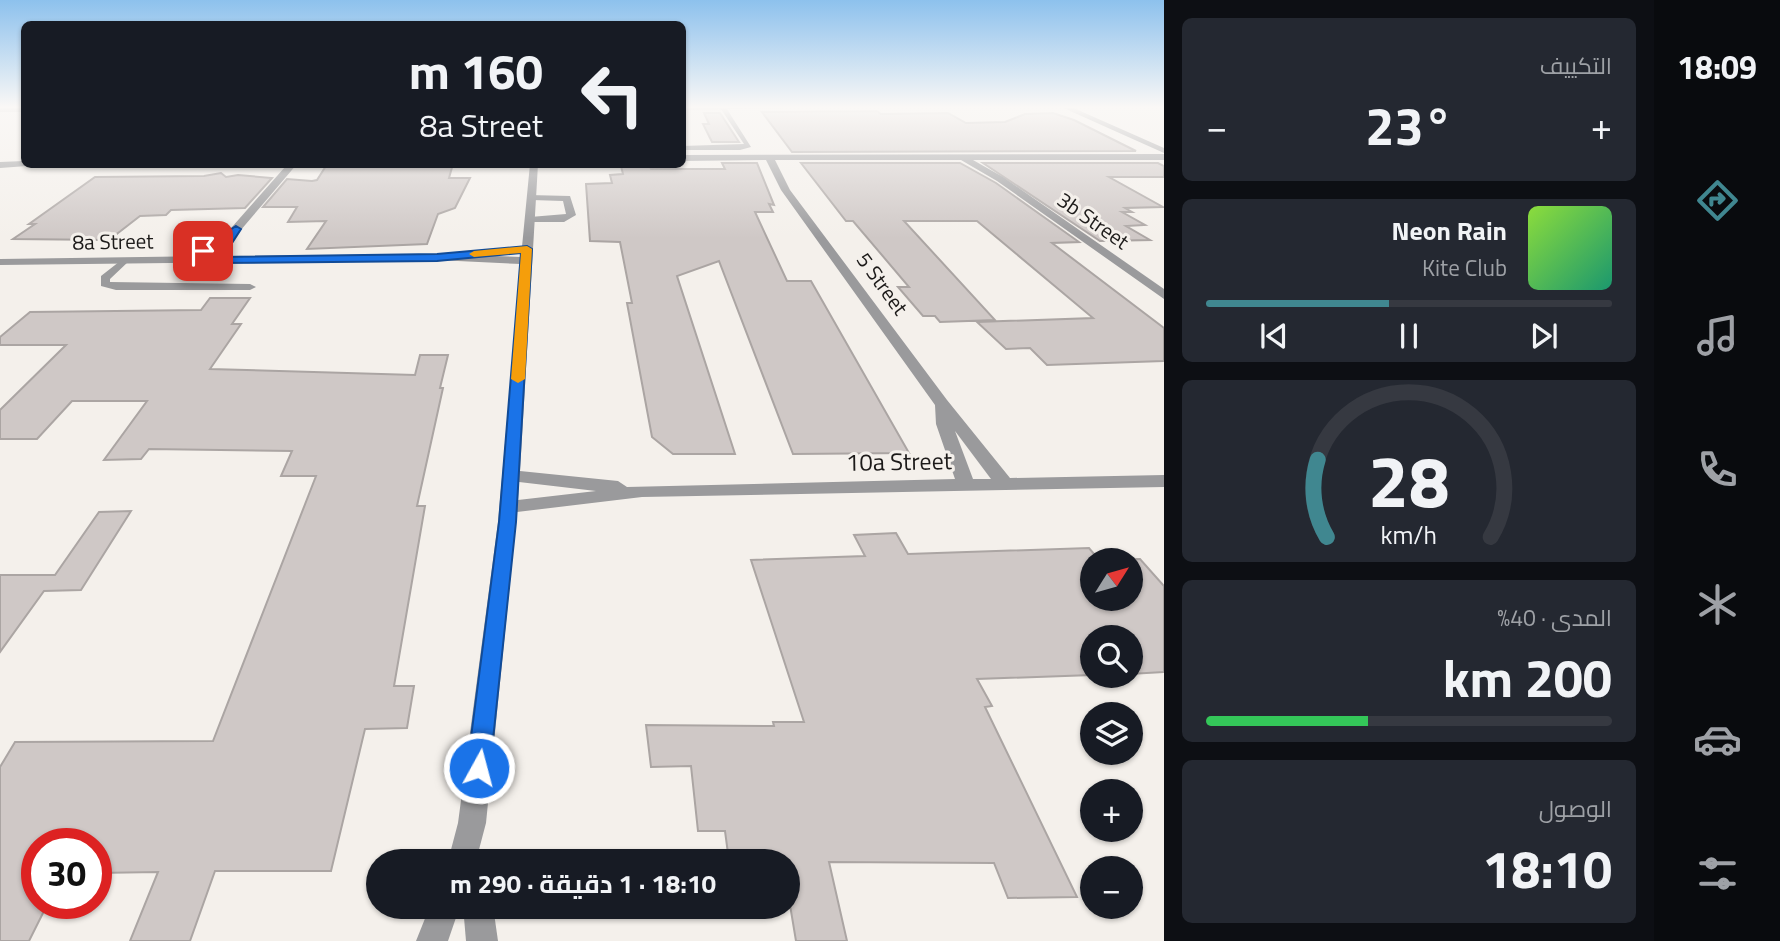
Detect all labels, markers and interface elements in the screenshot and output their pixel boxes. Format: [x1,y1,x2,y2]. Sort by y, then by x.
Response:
text: 160 m [409,33,543,108]
text: 18:09 [1677,43,1757,91]
text: التكييف [1540,48,1612,83]
icon: left [567,49,658,140]
text: 23° [1365,86,1453,165]
text: − [1206,97,1227,155]
text: + [1591,97,1612,155]
text: 8a Street [420,101,543,149]
icon: directions [1693,176,1742,225]
street label: 3b Street [1051,184,1137,257]
text: Neon Rain [1392,211,1507,250]
pin [173,221,233,281]
street label: 8a Street [72,224,154,258]
icon: arrive [184,232,222,270]
street label: 5 Street [849,245,917,322]
text: Kite Club [1422,250,1507,285]
icon: music [1693,311,1742,360]
icon: previous [1255,317,1293,355]
icon: pause [1390,317,1428,355]
icon: next [1525,317,1563,355]
text: 28 [1368,425,1450,535]
street label: 10a Street [846,442,953,480]
icon: phone [1693,445,1742,494]
text: km/h [1381,515,1437,553]
north arrow [1080,548,1143,611]
map controls [1080,548,1143,919]
icon: climate [1693,580,1742,629]
text: المدى · 40% [1497,600,1612,635]
button: search [1080,625,1143,688]
text: 200 km [1443,638,1612,717]
button: layers [1080,702,1143,765]
icon: car [1693,715,1742,764]
position arrow [442,731,516,805]
button: + [1080,779,1143,842]
text: الوصول [1539,791,1612,826]
speed limit sign: 30 [21,828,112,919]
text: 18:10 [1482,829,1612,908]
icon: filters [1693,849,1742,898]
button: − [1080,856,1143,919]
text: 18:10 · 1 دقيقة · 290 m [450,864,716,903]

